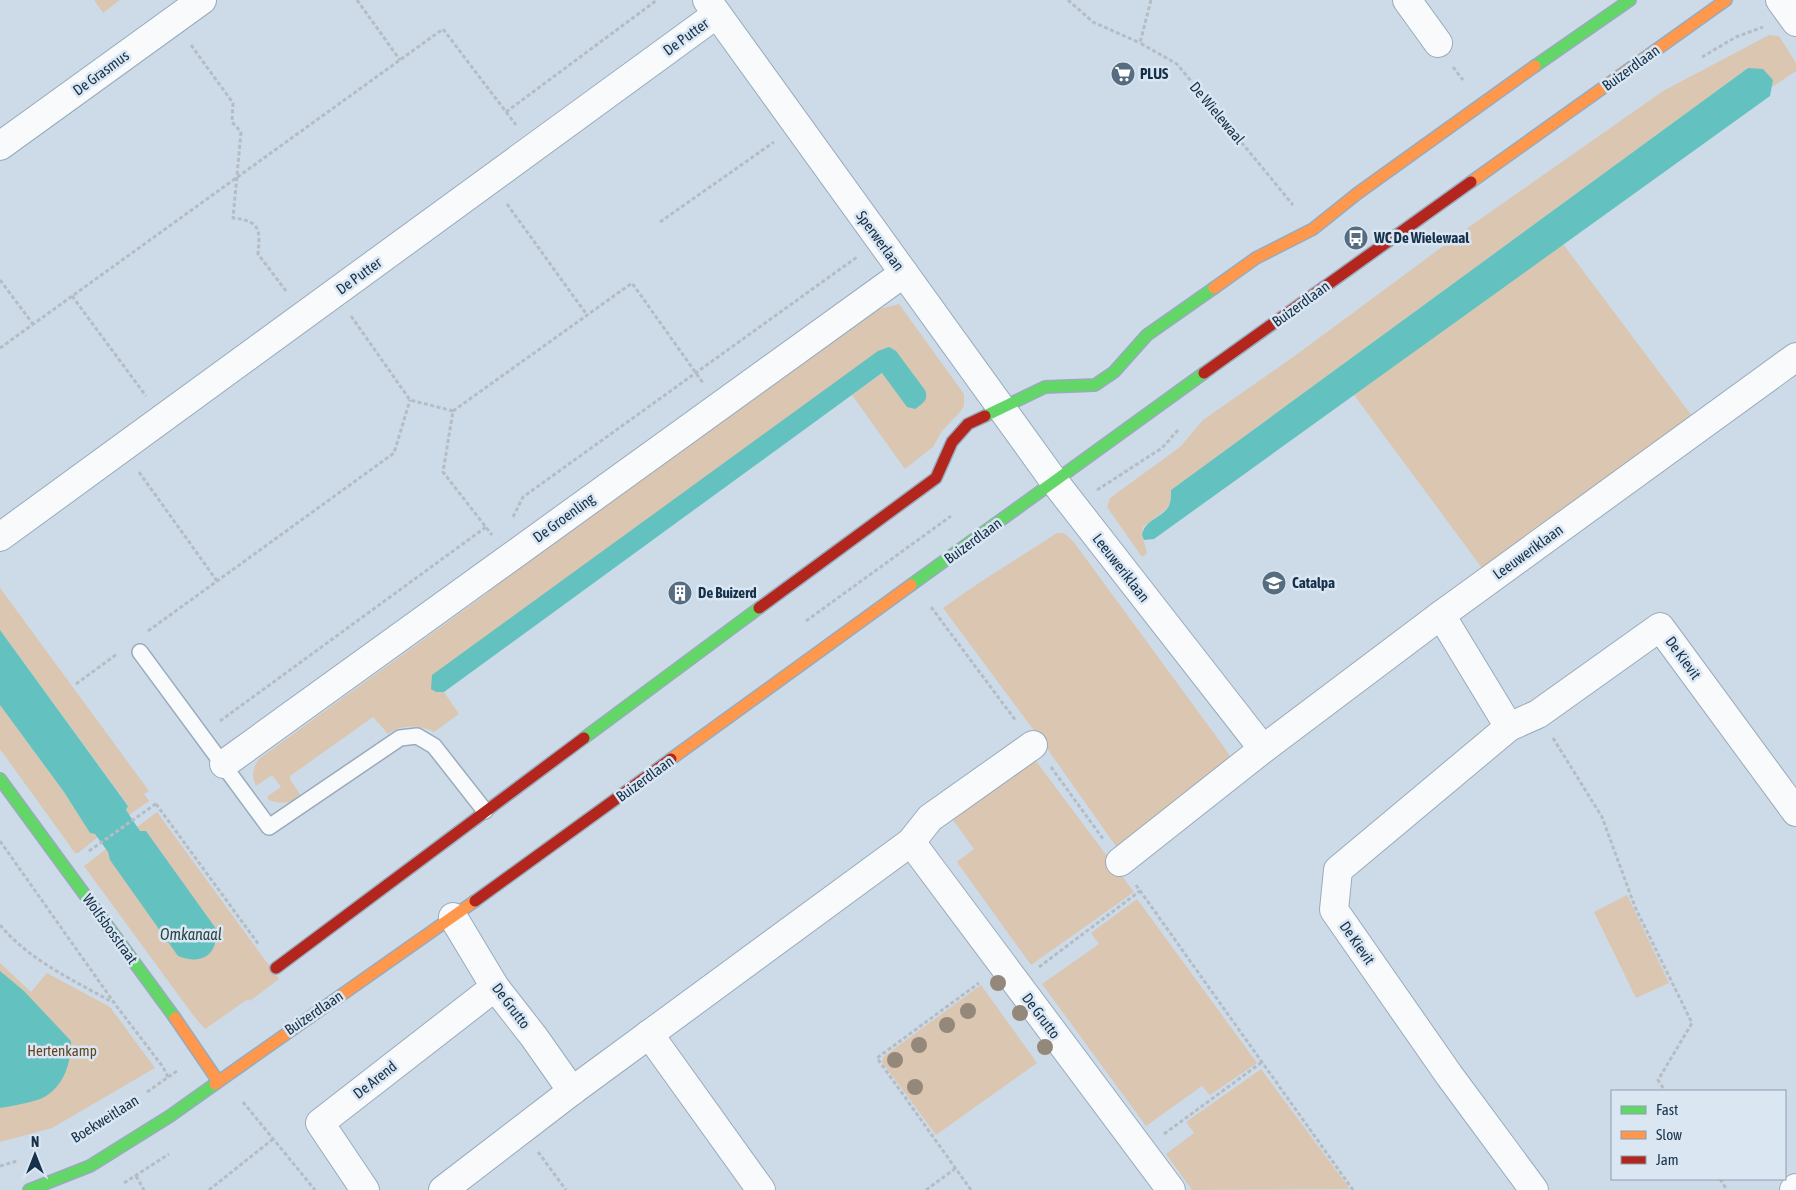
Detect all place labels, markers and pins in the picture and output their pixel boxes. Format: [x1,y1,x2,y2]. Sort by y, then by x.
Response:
supermarket icon: PLUS [1110,61,1136,87]
place label: PLUS [1140,65,1169,82]
bus stop icon: WC De Wielewaal [1343,225,1369,251]
place label: WC De Wielewaal [1373,229,1470,246]
school or university icon: Catalpa [1261,570,1287,596]
place label: Catalpa [1292,574,1335,591]
building icon: De Buizerd [667,580,693,606]
place label: De Buizerd [698,584,757,601]

